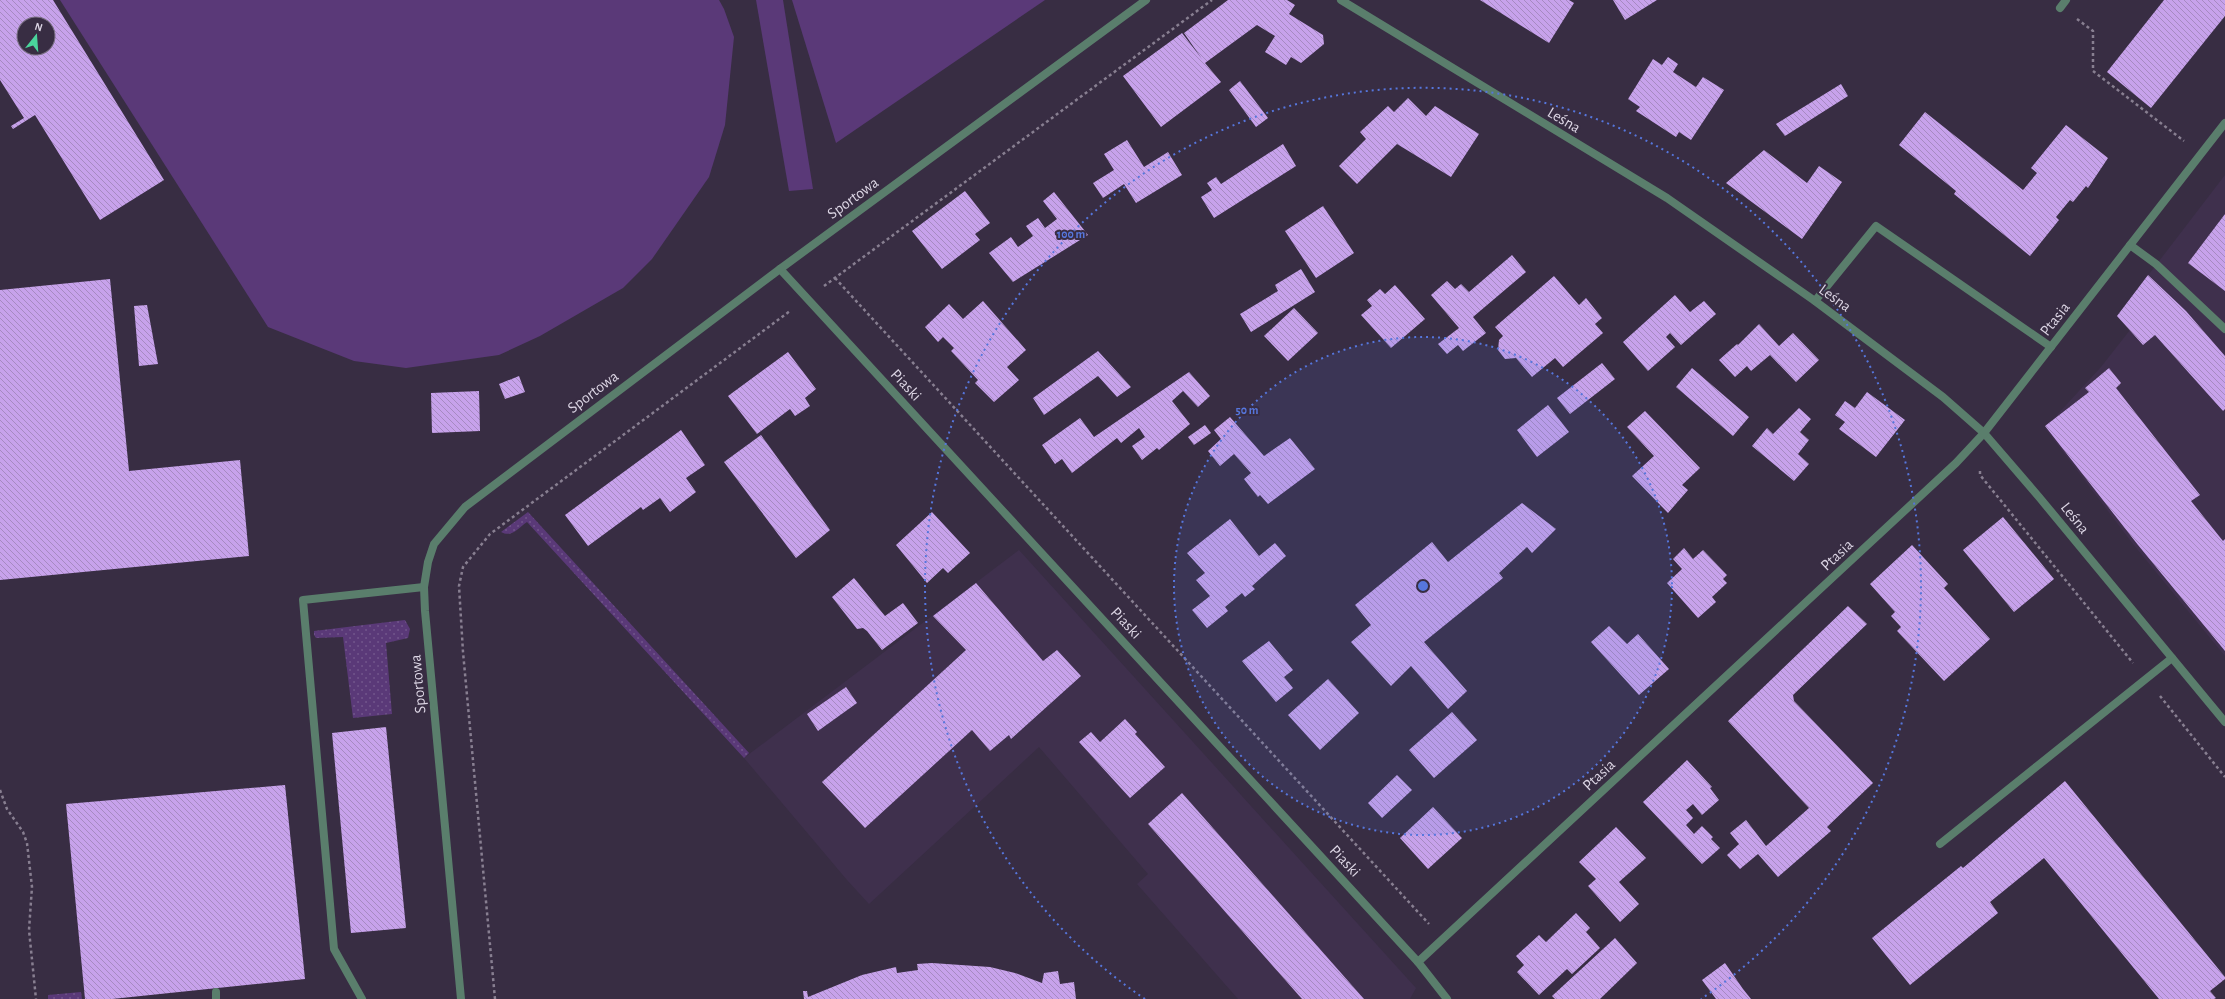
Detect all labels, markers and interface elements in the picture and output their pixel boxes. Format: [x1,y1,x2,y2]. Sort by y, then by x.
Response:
north arrow [16,16,56,56]
text: N [34,21,44,33]
street label: Leśna [1545,104,1583,136]
street label: Sportowa [824,174,882,222]
text: 100 m [1057,228,1085,240]
street label: Leśna [1816,281,1854,315]
street label: Ptasia [2037,299,2073,339]
street label: Piaski [888,366,924,404]
street label: Sportowa [565,368,621,416]
text: 50 m [1236,404,1259,416]
street label: Leśna [2058,499,2092,537]
street label: Ptasia [1818,536,1856,574]
centre of rings [1416,579,1430,593]
street label: Piaski [1108,604,1144,642]
street label: Sportowa [407,654,429,714]
street label: Ptasia [1580,756,1618,794]
street label: Piaski [1327,842,1363,880]

